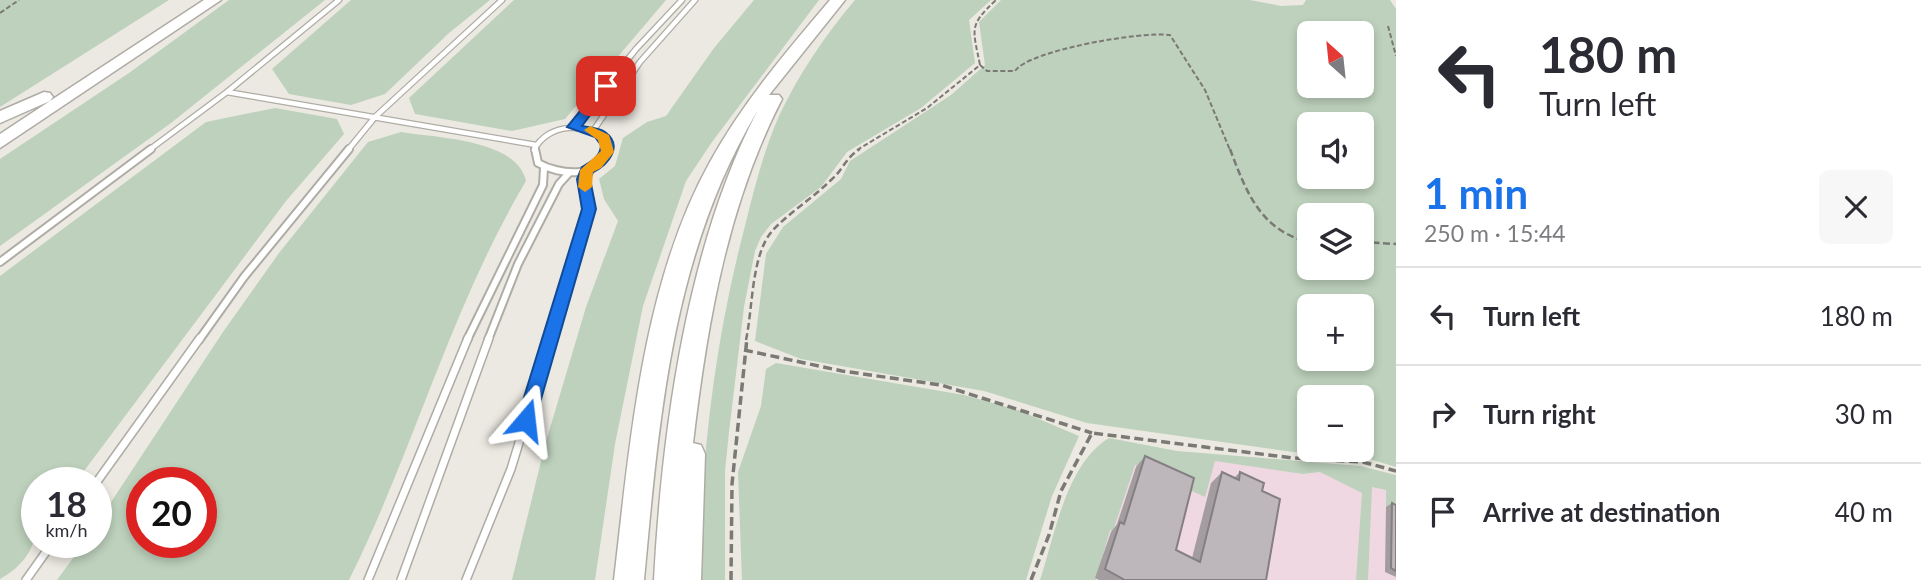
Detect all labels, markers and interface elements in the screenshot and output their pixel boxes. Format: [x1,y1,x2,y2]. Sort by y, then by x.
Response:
north arrow [1297,21,1374,98]
map controls [1297,21,1374,462]
text: 180 m [1539,25,1677,83]
icon: left [1424,28,1515,119]
pin [576,56,636,116]
icon: arrive [587,67,625,105]
text: Turn left [1539,84,1656,123]
button: sound [1297,112,1374,189]
text: 1 min [1424,168,1528,218]
button: close [1819,170,1893,244]
button: layers [1297,203,1374,280]
text: 250 m · 15:44 [1424,219,1566,247]
button: + [1297,294,1374,371]
icon: left [1424,297,1462,335]
text: Turn left [1483,300,1580,332]
text: 180 m [1820,300,1893,332]
position arrow [489,383,563,457]
button: − [1297,385,1374,462]
icon: right [1424,395,1462,433]
text: Turn right [1483,398,1596,430]
text: 30 m [1835,398,1893,430]
speed limit sign: 20 [126,467,217,558]
text: 18 [46,482,87,524]
icon: arrive [1424,493,1462,531]
text: Arrive at destination [1483,496,1720,528]
text: 40 m [1835,496,1893,528]
text: km/h [45,519,88,541]

